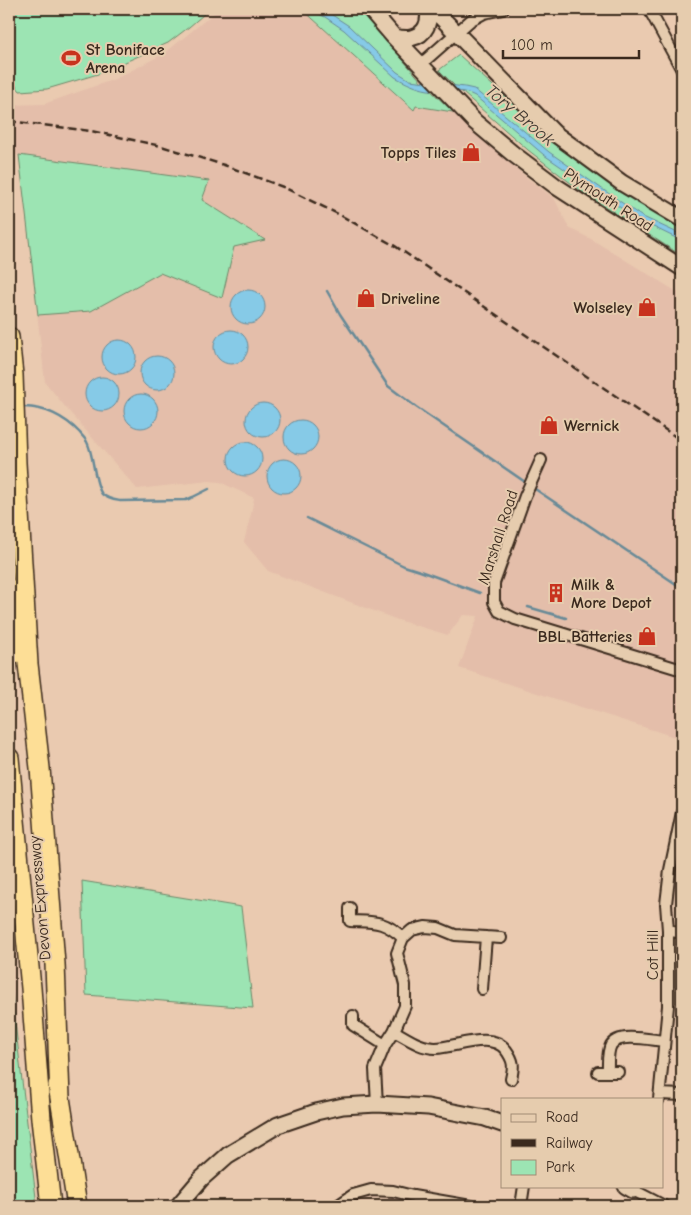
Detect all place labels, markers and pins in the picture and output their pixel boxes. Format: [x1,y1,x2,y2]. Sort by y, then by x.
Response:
place label: St Boniface Arena [86,41,165,77]
sports icon: St Boniface Arena [60,47,82,69]
shop icon: Topps Tiles [460,141,482,163]
place label: Topps Tiles [381,144,456,162]
shop icon: Driveline [355,287,377,309]
place label: Driveline [381,290,440,308]
shop icon: Wolseley [636,296,658,318]
place label: Wolseley [573,299,633,317]
shop icon: Wernick [538,414,560,436]
place label: Wernick [564,417,619,435]
place label: Milk & More Depot [571,576,652,612]
building icon: Milk & More Depot [545,582,567,604]
shop icon: BBL Batteries [636,625,658,647]
place label: BBL Batteries [538,628,632,646]

